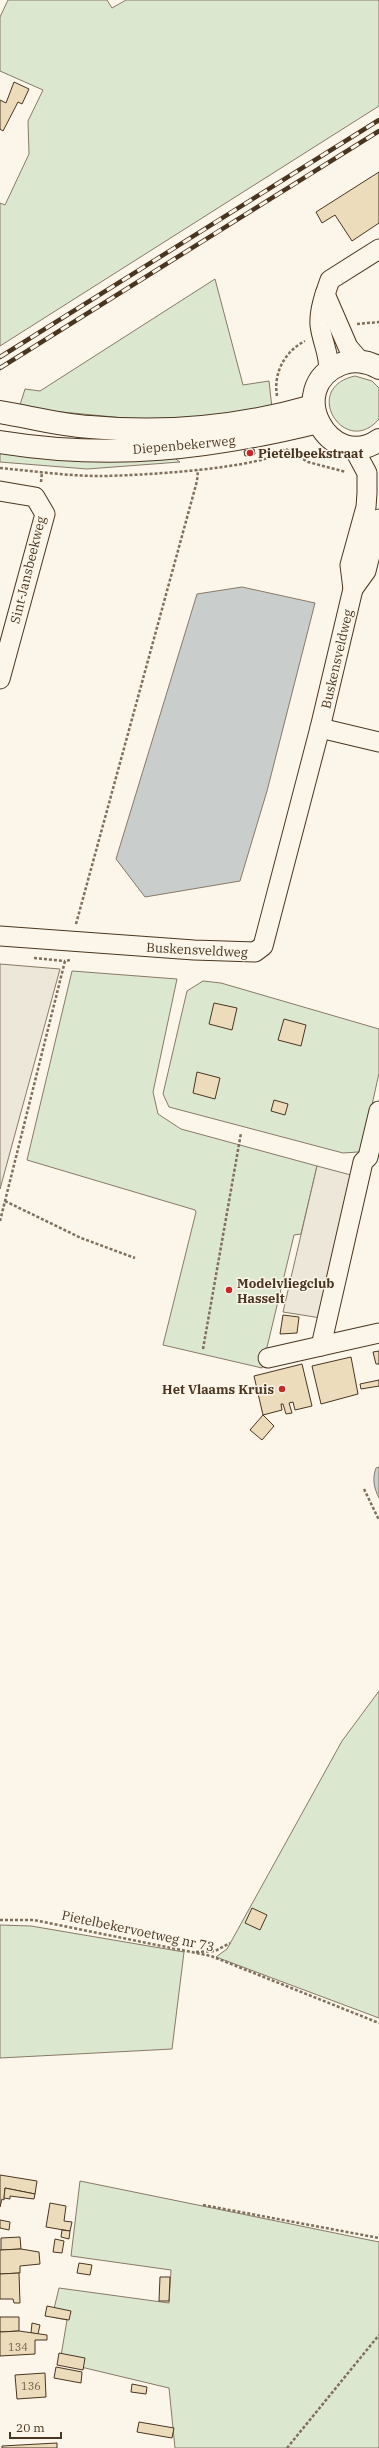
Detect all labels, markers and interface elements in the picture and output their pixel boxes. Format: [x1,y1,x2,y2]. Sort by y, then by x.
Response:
street label: Diepenbekerweg [132,432,236,458]
place label: Pietelbeekstraat [258,445,364,462]
marker: Pietelbeekstraat [245,448,255,458]
street label: Sint-Jansbeekweg [6,515,50,625]
street label: Buskensveldweg [317,608,357,710]
street label: Buskensveldweg [146,939,248,961]
place label: Modelvliegclub Hasselt [237,1275,334,1307]
marker: Modelvliegclub Hasselt [224,1285,234,1295]
place label: Het Vlaams Kruis [162,1381,274,1398]
marker: Het Vlaams Kruis [277,1384,287,1394]
street label: Pietelbekervoetweg nr 73 [60,1907,216,1955]
house number: 134 [8,2340,28,2354]
house number: 136 [21,2379,41,2393]
scale bar [10,2414,61,2440]
text: 20 m [16,2420,45,2435]

